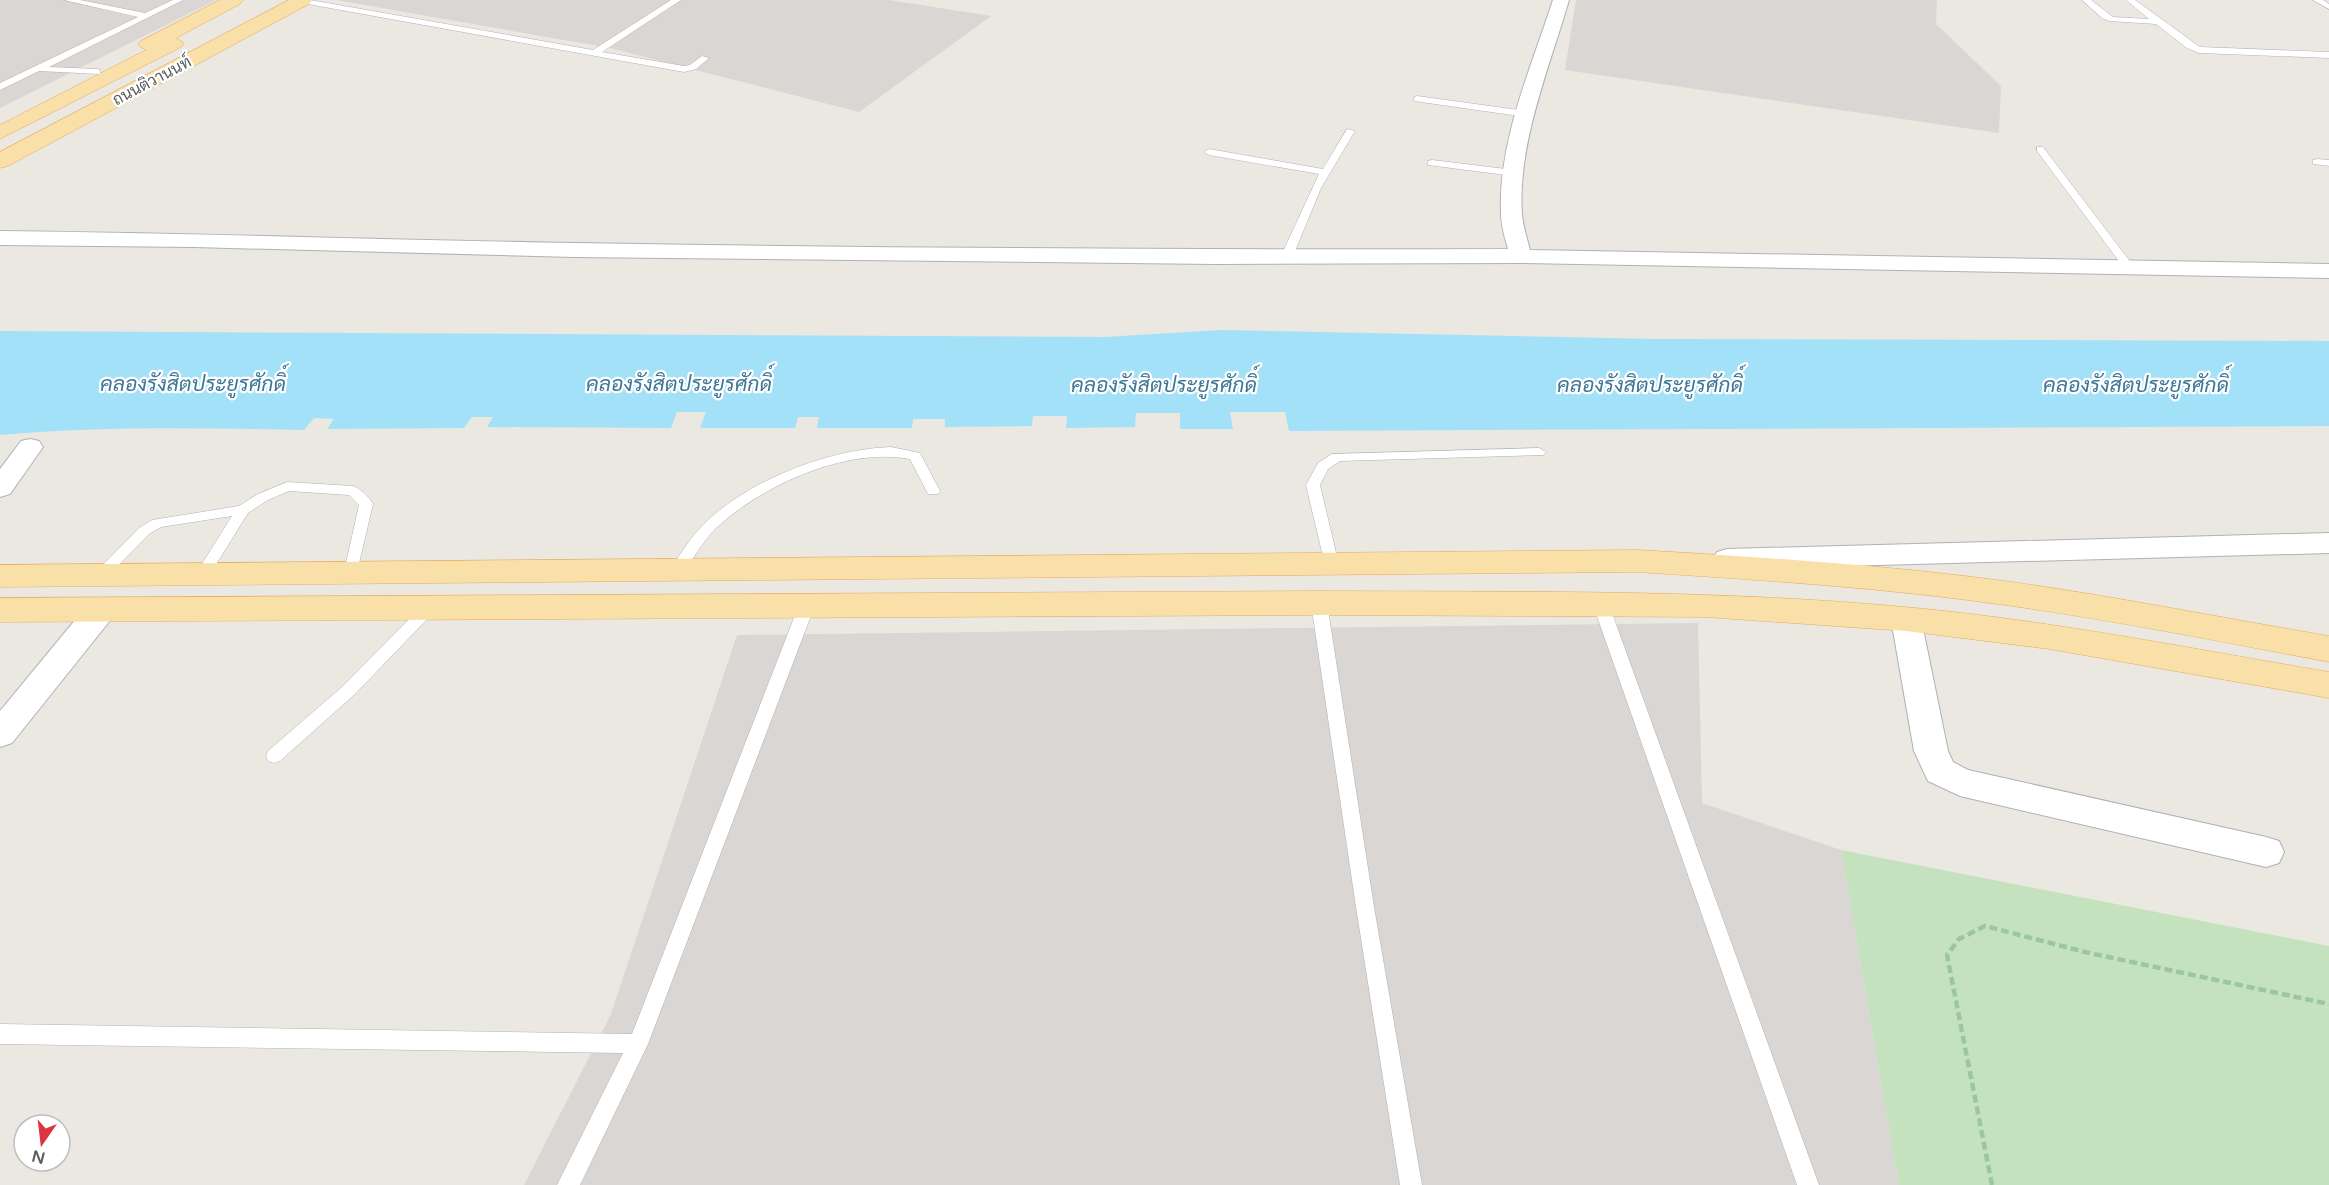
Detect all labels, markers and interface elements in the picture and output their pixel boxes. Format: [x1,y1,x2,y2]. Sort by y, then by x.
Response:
street label: ถนนติวานนท์ [108,49,195,110]
water label: คลองรังสิตประยูรศักดิ์ [100,363,290,399]
water label: คลองรังสิตประยูรศักดิ์ [586,363,776,399]
water label: คลองรังสิตประยูรศักดิ์ [1071,364,1261,400]
water label: คลองรังสิตประยูรศักดิ์ [1557,364,1747,400]
water label: คลองรังสิตประยูรศักดิ์ [2043,364,2233,400]
north arrow [12,1113,72,1173]
text: N [30,1145,47,1168]

